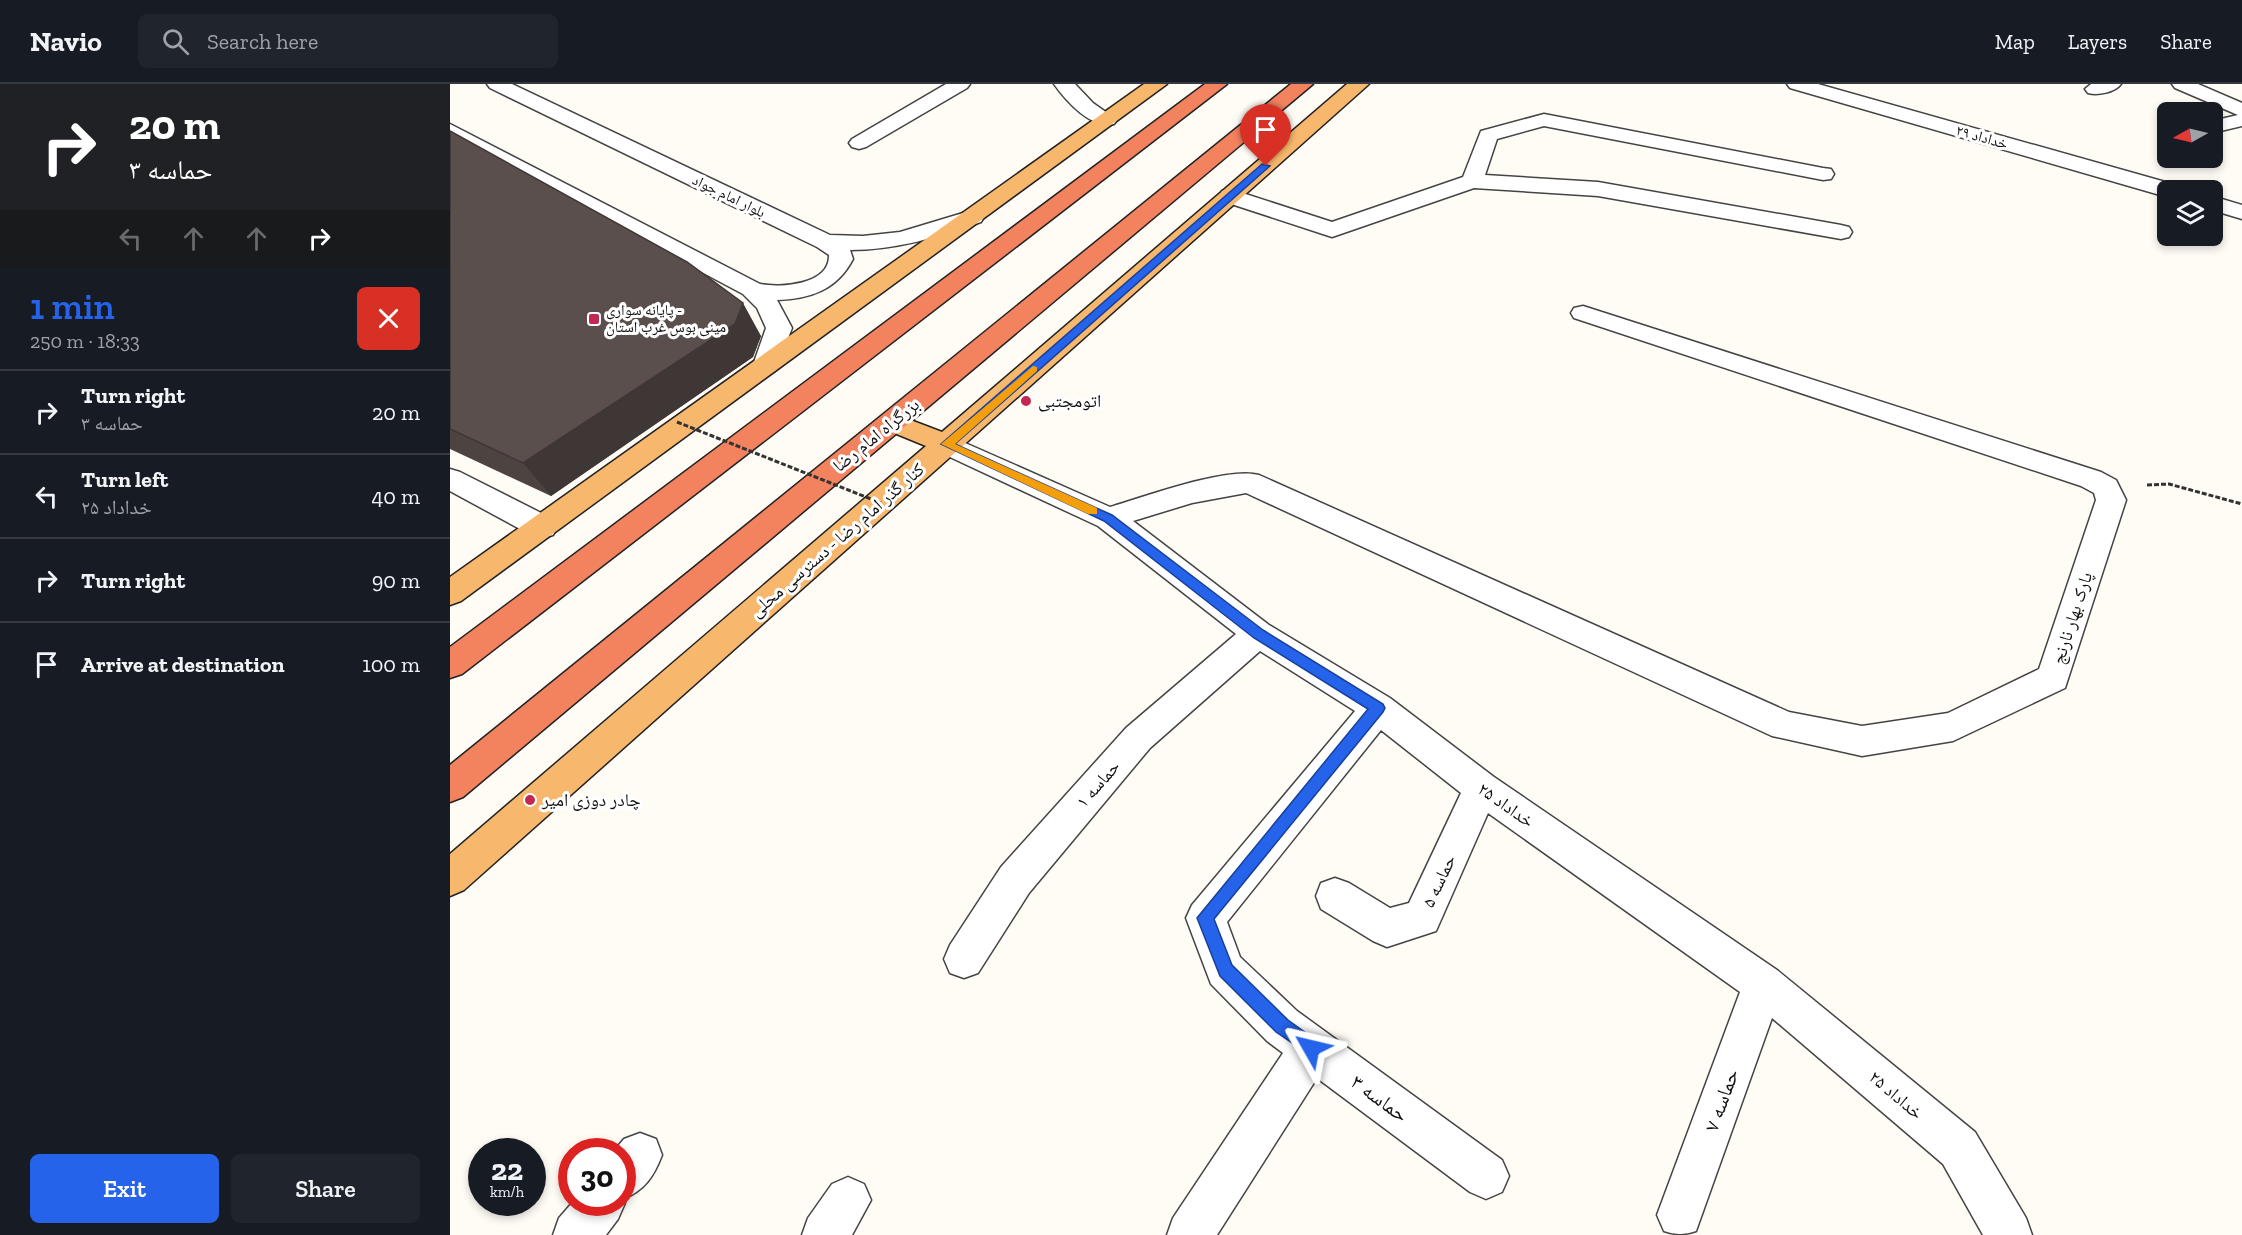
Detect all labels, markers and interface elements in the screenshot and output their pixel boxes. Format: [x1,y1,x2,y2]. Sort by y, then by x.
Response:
search box [138,14,558,68]
text: Navio [30,25,102,58]
icon: search [159,25,192,58]
text: Search here [207,28,318,55]
text: Map [1995,29,2035,54]
text: Layers [2068,29,2127,54]
text: Share [2160,29,2212,54]
text: 20 m [129,99,220,150]
north arrow [2157,102,2223,168]
map controls [2157,102,2223,246]
pin [1240,104,1291,166]
icon: right [30,108,108,186]
icon: arrive [1249,113,1282,146]
street label: خداداد ۲۹ [1954,121,2010,153]
text: حماسه ۳ [129,154,212,186]
street label: بلوار امام جواد [689,171,768,222]
button: layers [2157,180,2223,246]
icon: left [114,222,147,255]
icon: ahead [177,222,210,255]
icon: ahead [240,222,273,255]
icon: right [303,222,336,255]
text: 1 min [30,285,115,328]
button: close [357,287,420,350]
place label: پایانه سواری - مینی بوس غرب استان [606,301,726,337]
marker: پایانه سواری - مینی بوس غرب استان [587,312,601,326]
text: 250 m · 18:33 [30,329,140,353]
text: Turn right [81,382,185,409]
place label: اتومجتبی [1038,390,1101,412]
street label: بزرگراه امام رضا [828,393,924,477]
marker: اتومجتبی [1019,394,1033,408]
icon: right [30,396,63,429]
text: 20 m [372,399,420,426]
text: حماسه ۳ [81,411,143,435]
street label: کنار گذر امام رضا - دسترسی محلی [745,458,930,622]
text: Turn left [81,466,168,493]
icon: left [30,480,63,513]
text: 40 m [371,483,420,510]
text: خداداد ۲۵ [81,495,152,519]
icon: right [30,564,63,597]
text: Turn right [81,567,185,594]
text: 90 m [372,567,420,594]
street label: پارک بهار نارنج [2047,569,2098,667]
icon: arrive [30,648,63,681]
text: Arrive at destination [81,651,284,678]
text: 100 m [362,651,420,678]
street label: حماسه ۱ [1071,756,1125,812]
street label: خداداد ۲۵ [1474,778,1538,832]
place label: چادر دوزی امیر [541,789,641,811]
marker: چادر دوزی امیر [523,793,537,807]
street label: حماسه ۵ [1417,851,1461,911]
position arrow [1279,1016,1343,1080]
street label: حماسه ۷ [1698,1065,1744,1135]
street label: خداداد ۲۵ [1865,1066,1927,1124]
street label: حماسه ۳ [1346,1069,1414,1127]
speed limit sign: 30 [558,1138,636,1216]
text: 22 [491,1152,523,1188]
button: Exit [30,1154,219,1223]
button: Share [231,1154,420,1223]
text: km/h [490,1183,524,1201]

